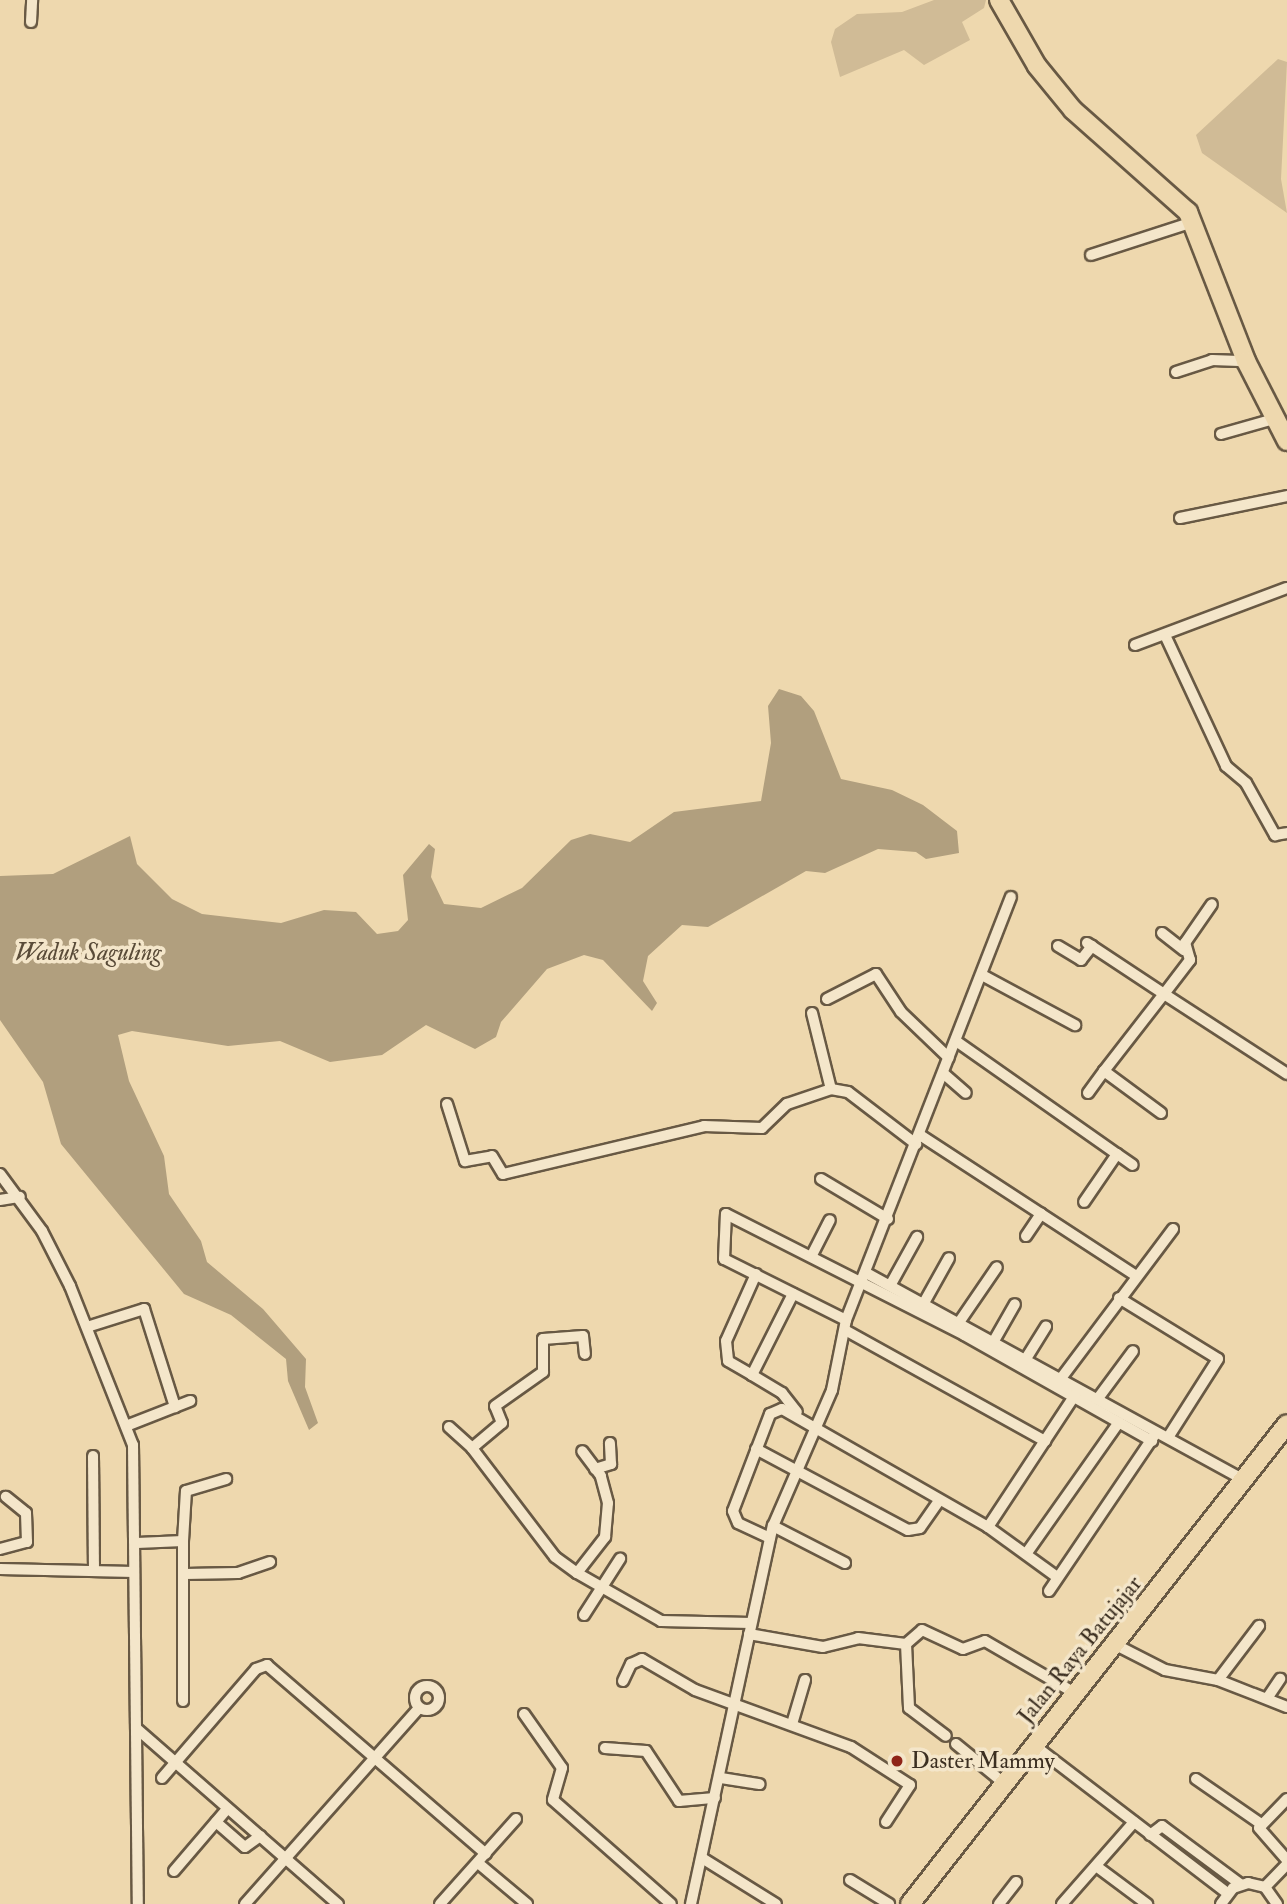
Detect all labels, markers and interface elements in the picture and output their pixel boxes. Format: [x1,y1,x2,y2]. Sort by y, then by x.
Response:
water label: Waduk Saguling [15,939,161,967]
street label: Jalan Raya Batujajar [1012,1570,1148,1730]
place label: Daster Mammy [911,1747,1055,1775]
marker: Daster Mammy [889,1753,905,1769]

